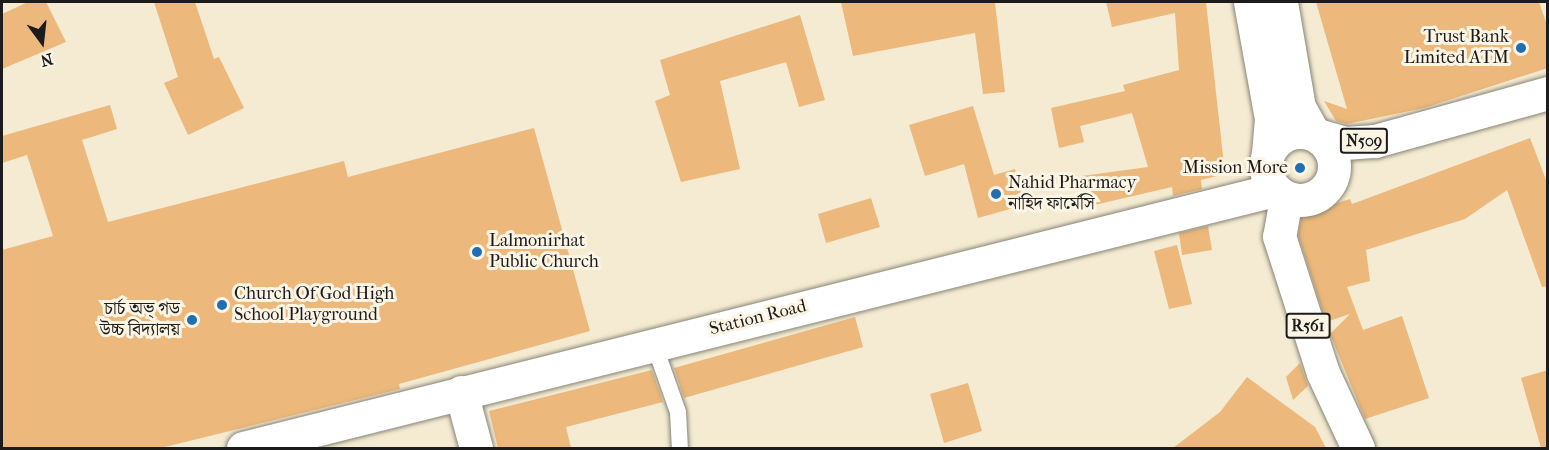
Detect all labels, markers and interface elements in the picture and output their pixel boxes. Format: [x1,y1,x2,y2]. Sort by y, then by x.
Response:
north arrow [12,12,72,72]
place label: Trust Bank Limited ATM [1404,27,1509,70]
marker: Trust Bank Limited ATM [1514,41,1528,55]
text: N [38,49,55,71]
road number: N509 [1338,128,1390,154]
place label: Mission More [1183,157,1288,179]
marker: Mission More [1293,161,1307,175]
place label: Nahid Pharmacy নাহিদ ফার্মেসি [1008,173,1136,216]
marker: Nahid Pharmacy নাহিদ ফার্মেসি [989,187,1003,201]
place label: Lalmonirhat Public Church [489,231,599,274]
marker: Lalmonirhat Public Church [470,245,484,259]
place label: Church Of God High School Playground [234,284,394,326]
street label: Station Road [707,296,809,340]
marker: Church Of God High School Playground [215,298,229,312]
place label: চার্চ অভ্ গড ‍উচ্চ বিদ্যালয় [100,299,180,342]
marker: চার্চ অভ্ গড ‍উচ্চ বিদ্যালয় [185,313,199,327]
road number: R561 [1286,313,1330,339]

